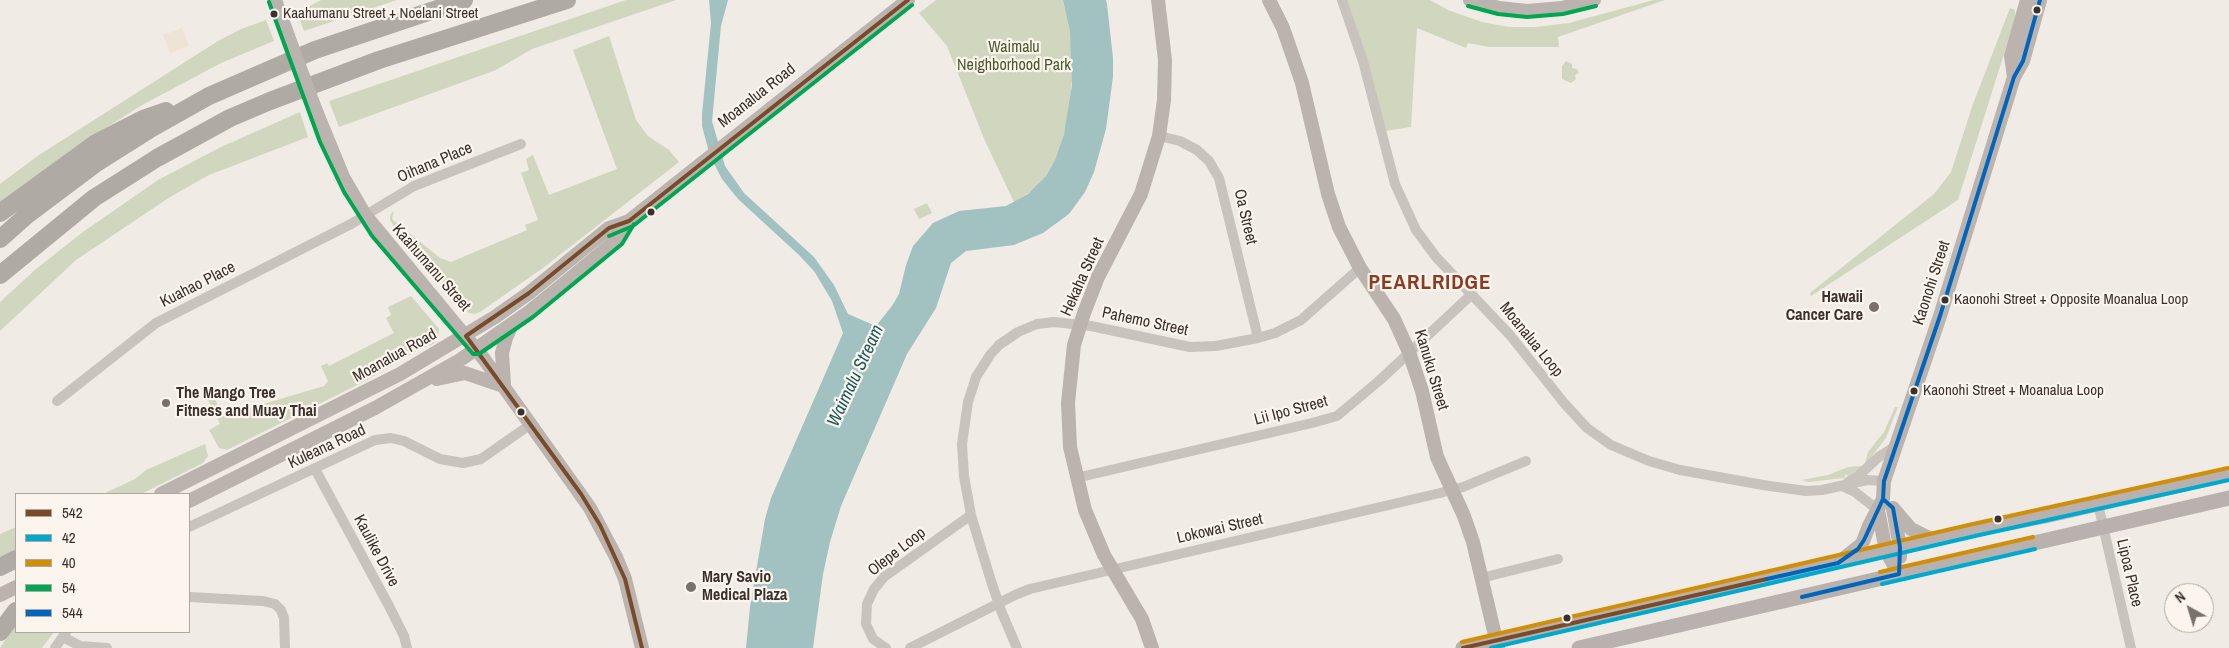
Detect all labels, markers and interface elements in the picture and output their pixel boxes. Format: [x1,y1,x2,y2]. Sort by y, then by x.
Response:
place label: Kaahumanu Street + Noelani Street [283,5,478,23]
unlabelled marker [2032,5,2042,15]
marker: Kaahumanu Street + Noelani Street [269,9,279,19]
park label: Waimalu Neighborhood Park [957,38,1071,76]
street label: Moanalua Road [715,60,799,132]
street label: Oihana Place [395,139,475,187]
street label: Oa Street [1229,187,1261,247]
unlabelled marker [646,207,656,217]
street label: Kaahumanu Street [388,220,474,316]
street label: Hekaha Street [1057,235,1109,319]
street label: Kaonohi Street [1909,238,1955,328]
street label: Kuahao Place [157,258,239,312]
district label: PEARLRIDGE [1367,270,1493,296]
place label: Hawaii Cancer Care [1786,288,1863,326]
place label: Kaonohi Street + Opposite Moanalua Loop [1954,291,2188,309]
marker: Kaonohi Street + Opposite Moanalua Loop [1940,295,1950,305]
street label: Moanalua Loop [1495,299,1567,381]
marker: Hawaii Cancer Care [1867,300,1881,314]
street label: Pahemo Street [1100,304,1190,340]
water label: Waimalu Stream [823,322,889,430]
street label: Moanalua Road [350,325,440,387]
street label: Kanuku Street [1410,327,1452,413]
place label: Kaonohi Street + Moanalua Loop [1923,382,2104,400]
place label: The Mango Tree Fitness and Muay Thai [176,384,317,422]
marker: Kaonohi Street + Moanalua Loop [1909,386,1919,396]
street label: Lii Ipo Street [1252,392,1330,430]
marker: The Mango Tree Fitness and Muay Thai [160,397,172,409]
unlabelled marker [516,407,526,417]
street label: Kuleana Road [285,421,369,473]
legend [15,493,190,633]
text: 542 [62,502,83,523]
street label: Lokowai Street [1175,510,1265,548]
street label: Kaulike Drive [349,512,403,590]
unlabelled marker [1993,514,2003,524]
street label: Olepe Loop [864,524,930,580]
text: 42 [62,527,76,548]
street label: Lipoa Place [2112,537,2146,609]
text: 40 [62,552,76,573]
place label: Mary Savio Medical Plaza [702,568,787,606]
text: 54 [62,577,76,598]
marker: Mary Savio Medical Plaza [684,580,698,594]
north arrow [2164,583,2214,633]
text: N [2171,588,2189,607]
text: 544 [62,602,83,623]
unlabelled marker [1562,613,1572,623]

